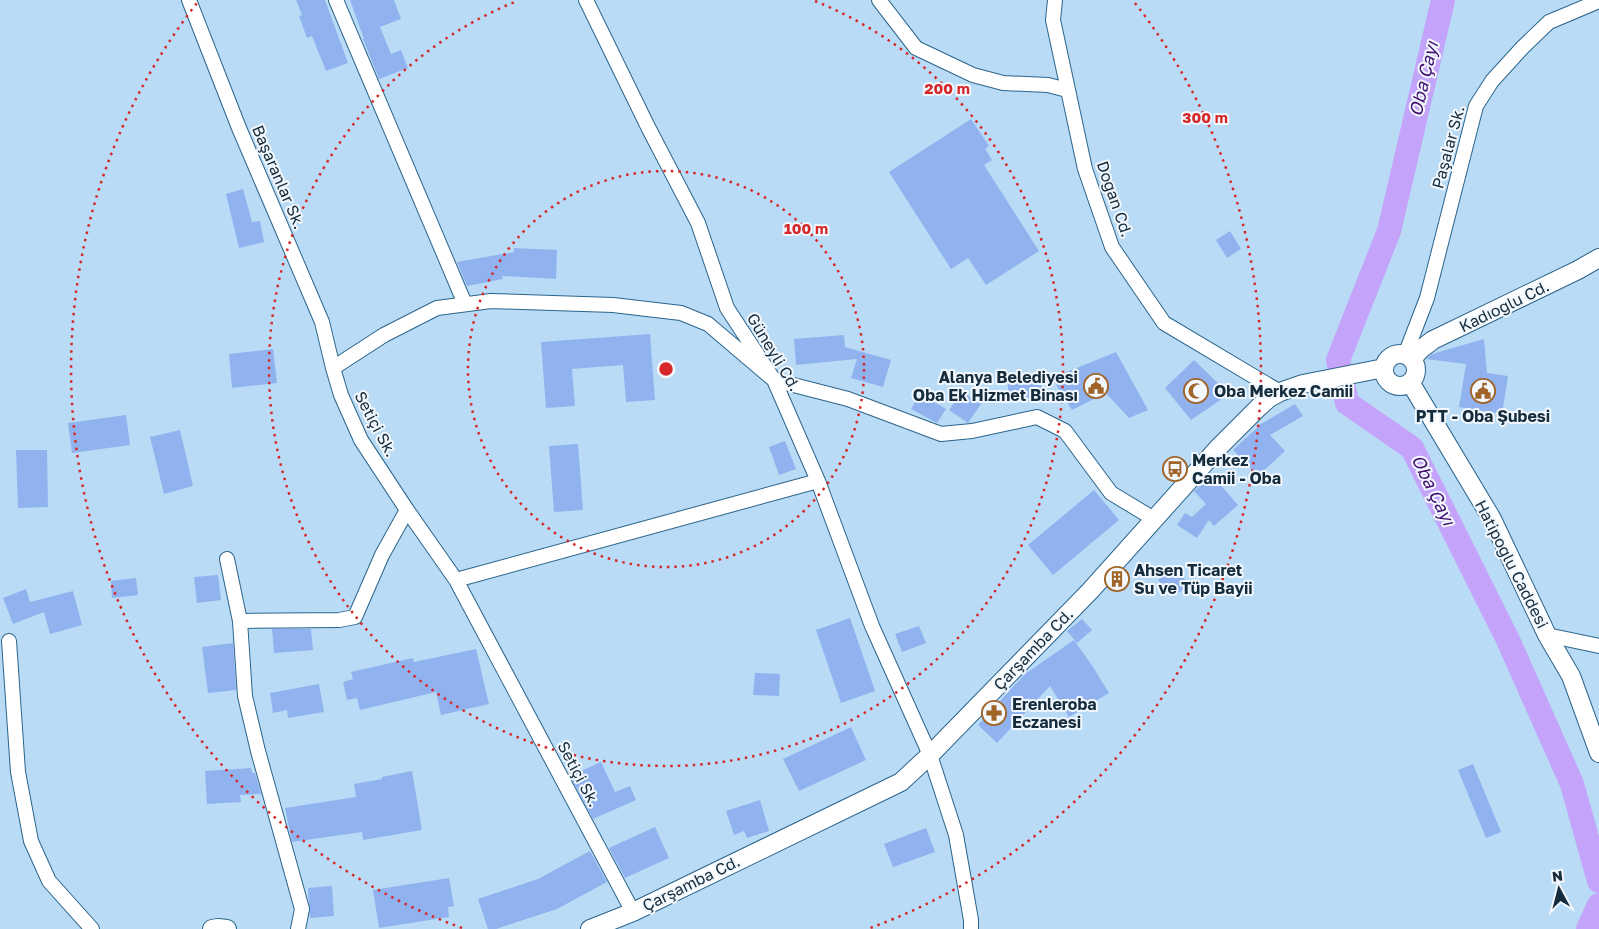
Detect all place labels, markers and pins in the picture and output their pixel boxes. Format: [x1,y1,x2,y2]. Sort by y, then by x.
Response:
centre of rings [657,360,675,378]
place label: Alanya Belediyesi Oba Ek Hizmet Binası [913,367,1078,405]
public building icon: Alanya Belediyesi Oba Ek Hizmet Binası [1083,373,1109,399]
mosque icon: Oba Merkez Camii [1183,378,1209,404]
public building icon: PTT - Oba Şubesi [1470,378,1496,404]
place label: Oba Merkez Camii [1214,381,1353,401]
place label: PTT - Oba Şubesi [1416,406,1550,426]
place label: Merkez Camii - Oba [1192,450,1281,488]
bus stop icon: Merkez Camii - Oba [1162,456,1188,482]
place label: Ahsen Ticaret Su ve Tüp Bayii [1134,560,1253,598]
building icon: Ahsen Ticaret Su ve Tüp Bayii [1104,566,1130,592]
place label: Erenleroba Eczanesi [1012,694,1097,732]
pharmacy icon: Erenleroba Eczanesi [981,700,1007,726]

